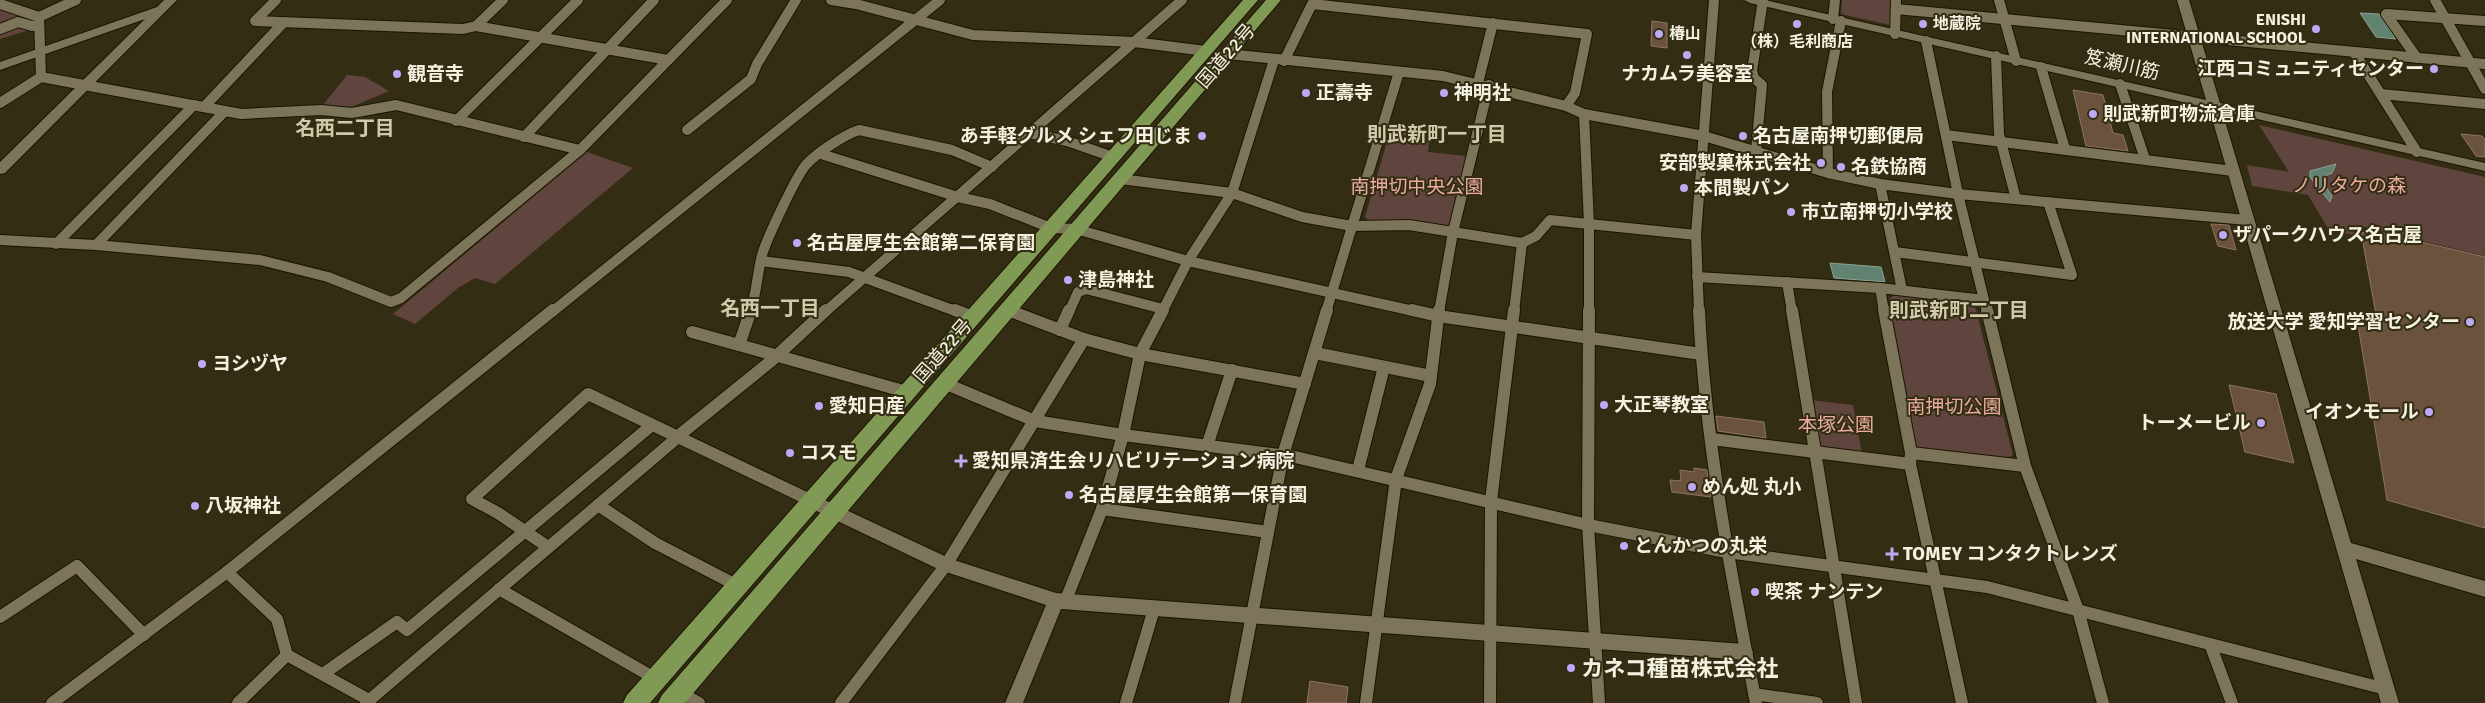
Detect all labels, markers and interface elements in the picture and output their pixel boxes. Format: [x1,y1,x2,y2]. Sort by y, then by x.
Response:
place label: ENISHI INTERNATIONAL SCHOOL [2126,10,2307,48]
place label: 地蔵院 [1933,14,1981,34]
marker: （株）毛利商店 [1791,18,1803,30]
marker: 地蔵院 [1917,18,1929,30]
street label: 国道22号 [1192,19,1260,93]
marker: ENISHI INTERNATIONAL SCHOOL [2310,23,2322,35]
place label: 椿山 [1669,24,1701,44]
marker: 椿山 [1653,28,1665,40]
place label: （株）毛利商店 [1741,32,1853,52]
street label: 笈瀬川筋 [2082,45,2162,85]
marker: ナカムラ美容室 [1681,49,1693,61]
place label: 江西コミュニティセンター [2197,57,2424,81]
place label: 観音寺 [407,62,464,86]
place label: ナカムラ美容室 [1621,62,1753,86]
marker: 江西コミュニティセンター [2428,63,2440,75]
marker: 観音寺 [391,68,403,80]
place label: 正壽寺 [1316,81,1373,105]
place label: 神明社 [1454,81,1511,105]
marker: 正壽寺 [1300,87,1312,99]
marker: 神明社 [1438,87,1450,99]
place label: 則武新町物流倉庫 [2103,102,2255,126]
marker: 則武新町物流倉庫 [2087,108,2099,120]
district label: 名西二丁目 [295,116,395,141]
district label: 則武新町一丁目 [1367,122,1507,147]
place label: あ手軽グルメ シェフ田じま [960,124,1192,148]
place label: 名古屋南押切郵便局 [1753,124,1924,148]
marker: あ手軽グルメ シェフ田じま [1196,130,1208,142]
marker: 名古屋南押切郵便局 [1737,130,1749,142]
place label: 安部製菓株式会社 [1659,151,1811,175]
place label: 名鉄協商 [1851,155,1927,179]
marker: 安部製菓株式会社 [1815,157,1827,169]
marker: 名鉄協商 [1835,161,1847,173]
park label: ノリタケの森 [2292,174,2406,198]
park label: 南押切中央公園 [1350,175,1484,199]
place label: 本間製パン [1694,176,1790,200]
marker: 本間製パン [1678,182,1690,194]
place label: 市立南押切小学校 [1801,200,1953,224]
marker: 市立南押切小学校 [1785,206,1797,218]
place label: ザパークハウス名古屋 [2233,223,2422,247]
marker: ザパークハウス名古屋 [2217,229,2229,241]
place label: 名古屋厚生会館第二保育園 [807,231,1035,255]
marker: 名古屋厚生会館第二保育園 [791,237,803,249]
place label: 津島神社 [1078,268,1154,292]
marker: 津島神社 [1062,274,1074,286]
district label: 名西一丁目 [720,296,820,321]
district label: 則武新町二丁目 [1889,298,2029,323]
place label: 放送大学 愛知学習センター [2228,310,2460,334]
street label: 国道22号 [909,314,977,388]
marker: 放送大学 愛知学習センター [2464,316,2476,328]
place label: ヨシヅヤ [212,352,288,376]
marker: ヨシヅヤ [196,358,208,370]
place label: 大正琴教室 [1614,393,1709,417]
place label: 愛知日産 [829,394,905,418]
park label: 南押切公園 [1906,395,2002,419]
marker: 大正琴教室 [1598,399,1610,411]
marker: 愛知日産 [813,400,825,412]
place label: イオンモール [2305,400,2419,424]
marker: イオンモール [2423,406,2435,418]
place label: トーメービル [2138,411,2251,435]
park label: 本塚公園 [1798,413,1874,437]
marker: トーメービル [2255,417,2267,429]
place label: コスモ [800,441,857,465]
marker: コスモ [784,447,796,459]
place label: 愛知県済生会リハビリテーション病院 [972,449,1295,473]
marker: 愛知県済生会リハビリテーション病院 [954,454,968,468]
place label: めん処 丸小 [1702,475,1801,499]
marker: めん処 丸小 [1686,481,1698,493]
place label: 名古屋厚生会館第一保育園 [1079,483,1307,507]
marker: 名古屋厚生会館第一保育園 [1063,489,1075,501]
place label: 八坂神社 [205,494,281,518]
marker: 八坂神社 [189,500,201,512]
place label: とんかつの丸栄 [1634,534,1767,558]
marker: とんかつの丸栄 [1618,540,1630,552]
place label: TOMEY コンタクトレンズ [1903,542,2118,566]
marker: TOMEY コンタクトレンズ [1885,547,1899,561]
place label: 喫茶 ナンテン [1765,580,1883,604]
marker: 喫茶 ナンテン [1749,586,1761,598]
place label: カネコ種苗株式会社 [1581,655,1779,682]
marker: カネコ種苗株式会社 [1565,662,1577,674]

